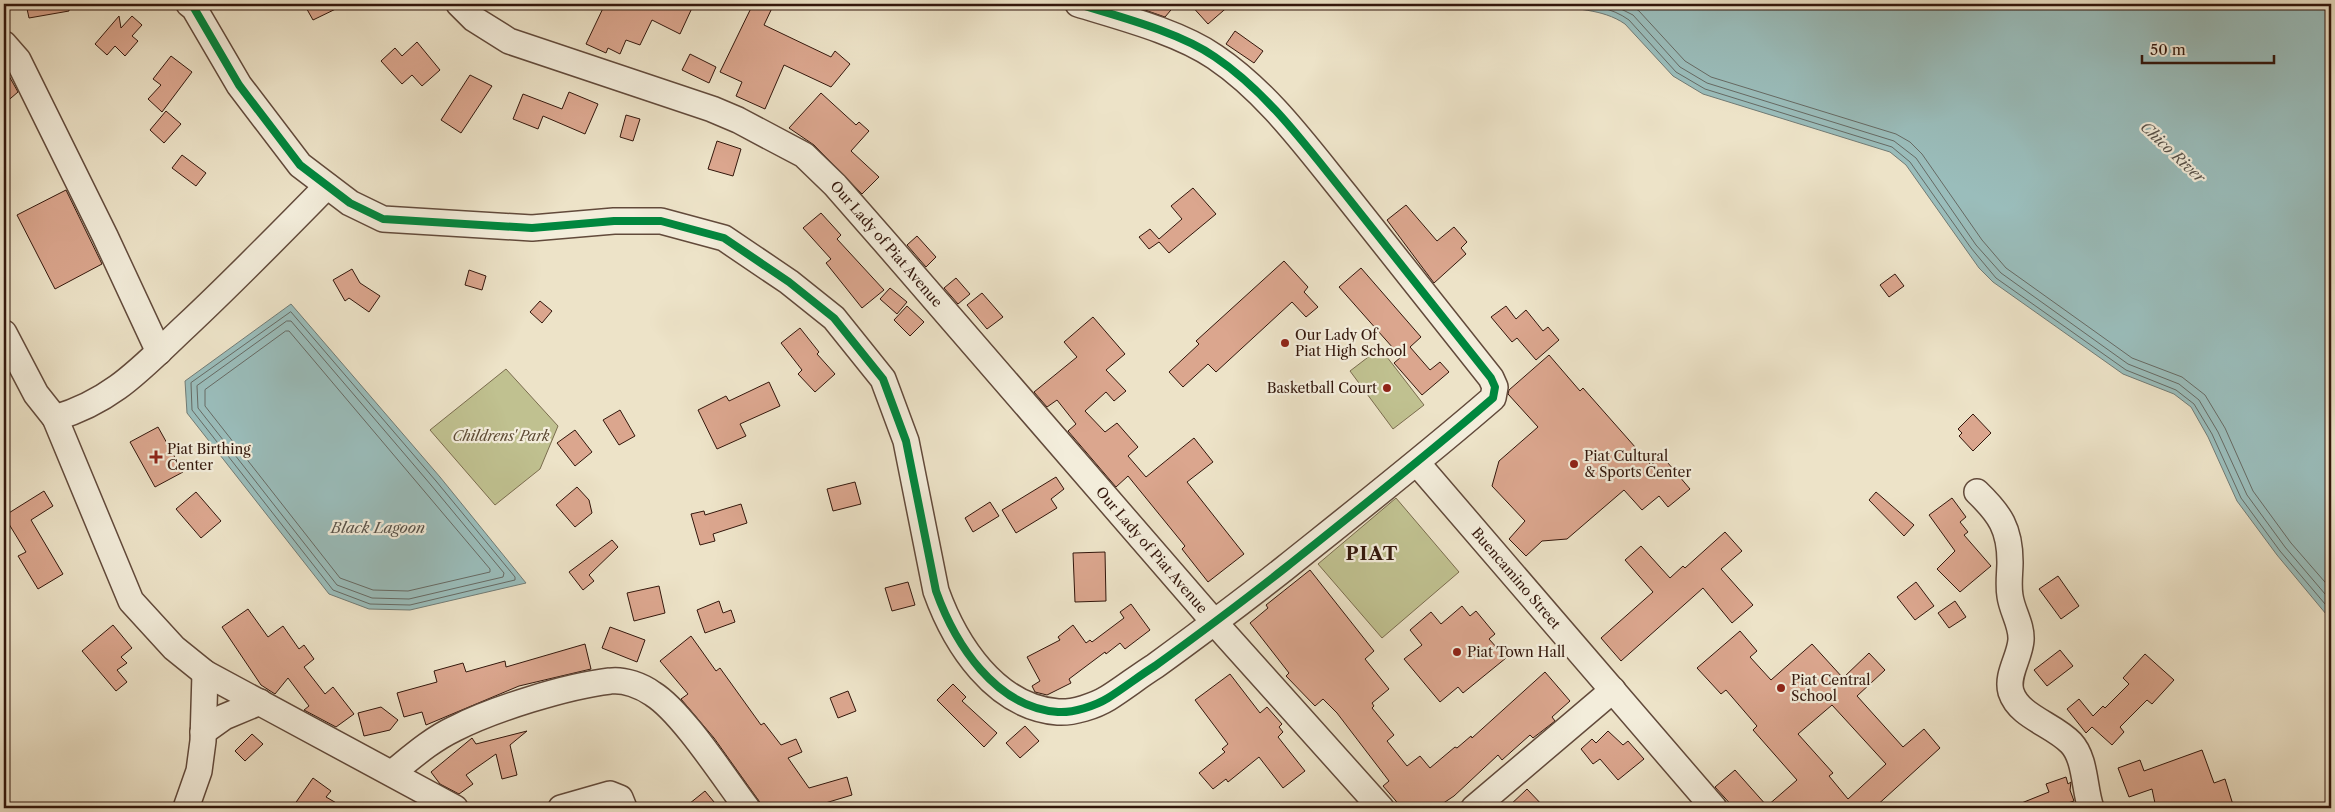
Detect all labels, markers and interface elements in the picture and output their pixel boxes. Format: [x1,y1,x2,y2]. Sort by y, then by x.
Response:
scale bar [2142,32,2275,64]
text: 50 m [2150,40,2186,59]
water label: Chico River [2137,117,2210,187]
street label: Our Lady of Piat Avenue [826,177,946,311]
place label: Our Lady Of Piat High School [1295,326,1407,360]
marker: Our Lady Of Piat High School [1279,337,1291,349]
place label: Basketball Court [1267,379,1377,397]
marker: Basketball Court [1381,382,1393,394]
park label: Childrens' Park [452,427,550,445]
place label: Piat Birthing Center [167,440,251,474]
place label: Piat Cultural & Sports Center [1584,447,1691,481]
marker: Piat Birthing Center [149,450,163,464]
marker: Piat Cultural & Sports Center [1568,458,1580,470]
street label: Our Lady of Piat Avenue [1092,483,1212,617]
water label: Black Lagoon [330,518,425,537]
street label: Buencamino Street [1468,524,1565,633]
district label: PIAT [1346,542,1398,565]
place label: Piat Town Hall [1467,643,1565,661]
marker: Piat Town Hall [1451,646,1463,658]
place label: Piat Central School [1791,671,1870,705]
marker: Piat Central School [1775,682,1787,694]

